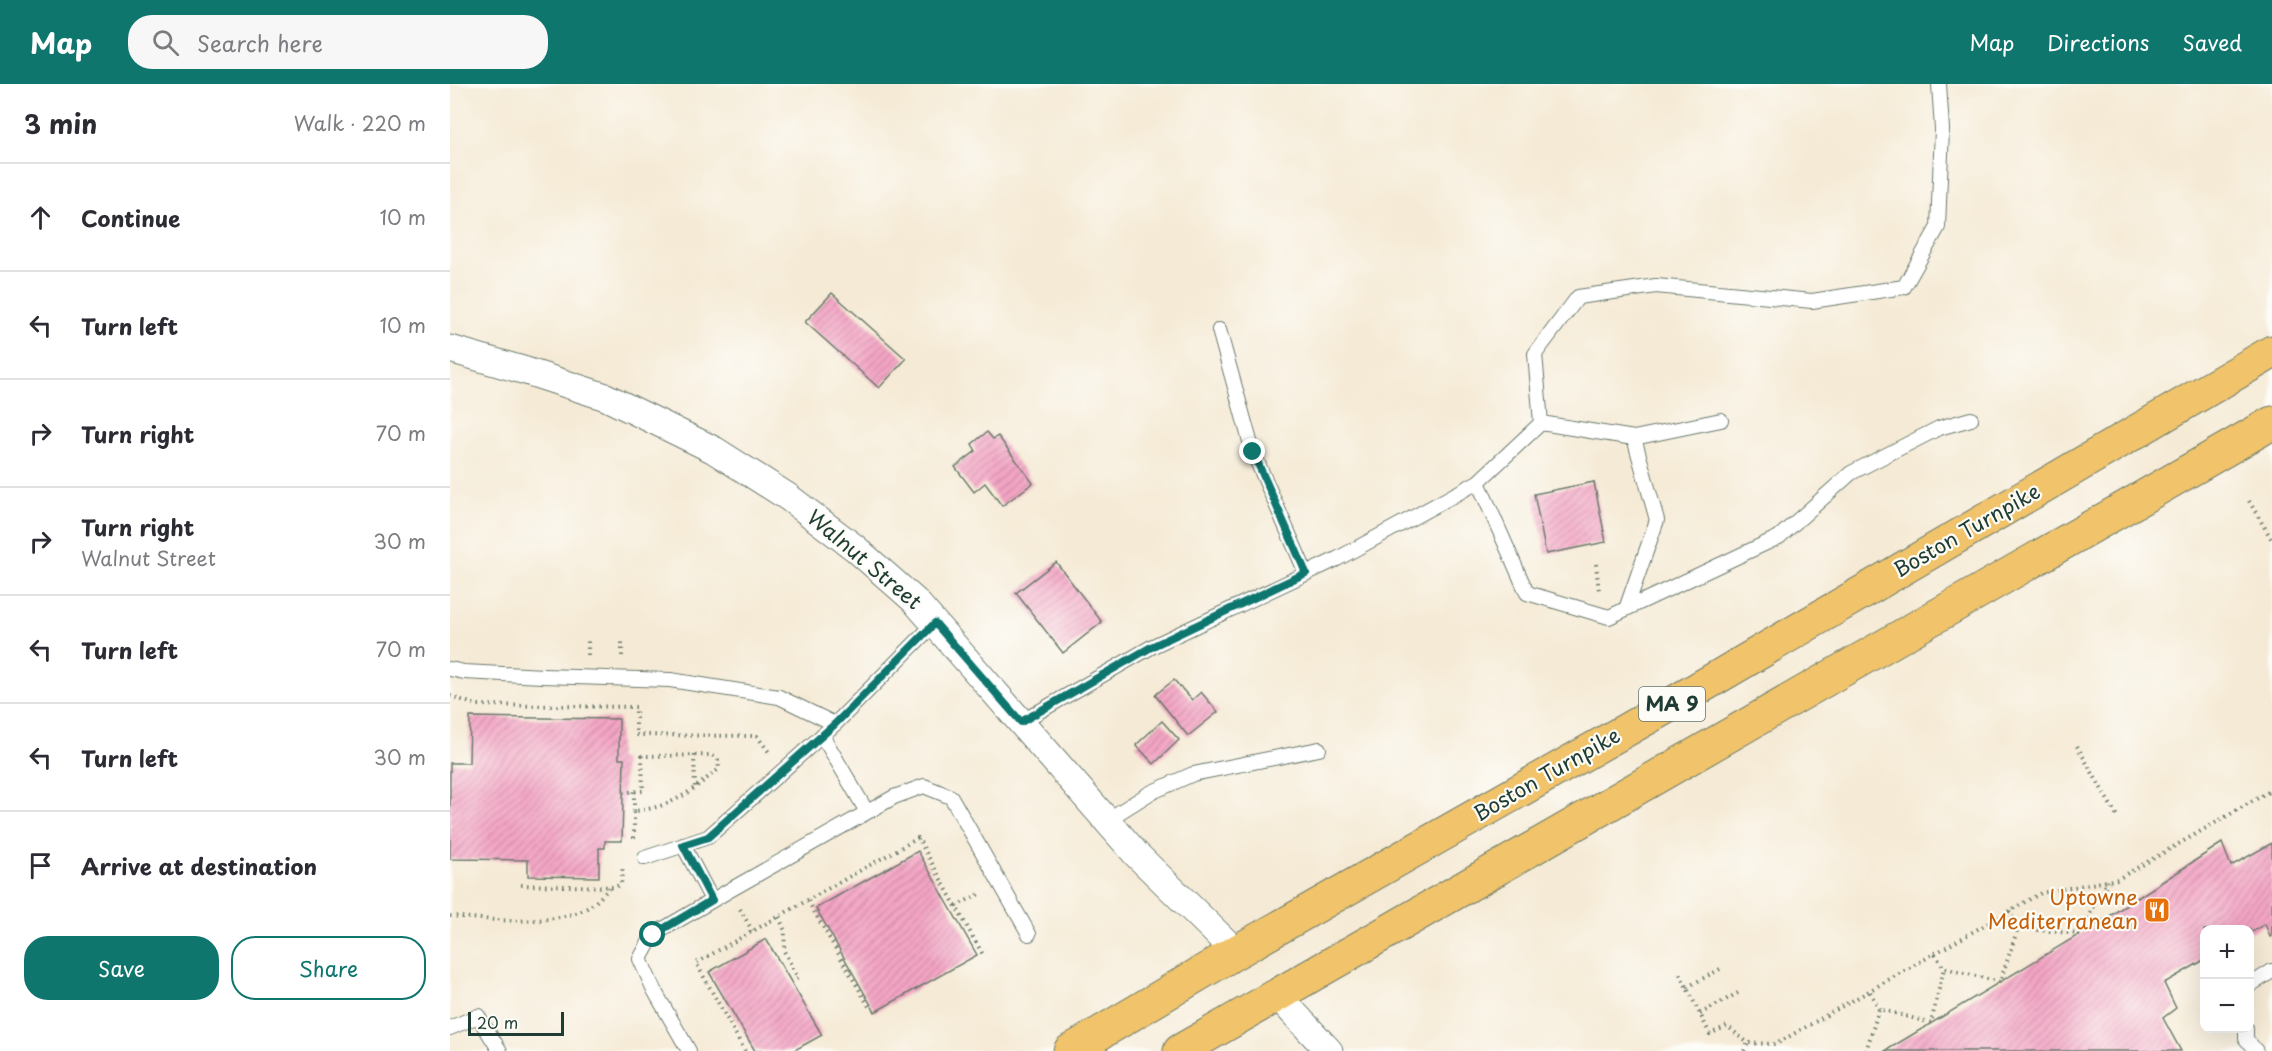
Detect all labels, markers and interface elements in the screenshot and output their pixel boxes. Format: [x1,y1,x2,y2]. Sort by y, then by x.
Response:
search box [128,15,548,69]
text: Map [30,21,92,64]
icon: search [149,26,182,59]
text: Search here [197,26,323,59]
text: Map [1969,26,2014,58]
text: Directions [2047,26,2149,58]
text: Saved [2182,26,2242,58]
text: 3 min [24,104,97,143]
text: Walk · 220 m [294,108,426,138]
icon: ahead [24,201,57,234]
text: Continue [81,201,180,234]
text: 10 m [379,202,426,232]
icon: left [24,309,57,342]
text: Turn left [81,309,178,342]
text: 10 m [379,310,426,340]
icon: right [24,417,57,450]
text: Turn right [81,417,194,450]
text: 70 m [376,418,426,448]
route end [1239,438,1265,464]
street label: Boston Turnpike [1887,474,2045,584]
street label: Walnut Street [801,501,930,616]
text: Turn right [81,510,194,543]
icon: right [24,525,57,558]
text: 30 m [373,526,426,556]
text: Walnut Street [81,543,216,573]
icon: left [24,633,57,666]
text: Turn left [81,633,178,666]
text: 70 m [376,634,426,664]
road number: MA 9 [1639,687,1705,721]
street label: Boston Turnpike [1467,718,1625,828]
icon: left [24,741,57,774]
text: Turn left [81,741,178,774]
text: 30 m [373,742,426,772]
icon: arrive [24,849,57,882]
text: Arrive at destination [81,849,317,882]
place label: Uptowne Mediterranean [1988,880,2138,936]
restaurant icon: Uptowne Mediterranean [2142,895,2172,925]
route start [639,921,665,947]
map controls [2200,925,2254,1033]
button: + [2200,925,2254,979]
button: Save [24,936,219,1000]
button: Share [231,936,426,1000]
button: − [2200,979,2254,1033]
scale bar [468,1009,564,1036]
text: 20 m [477,1010,518,1034]

